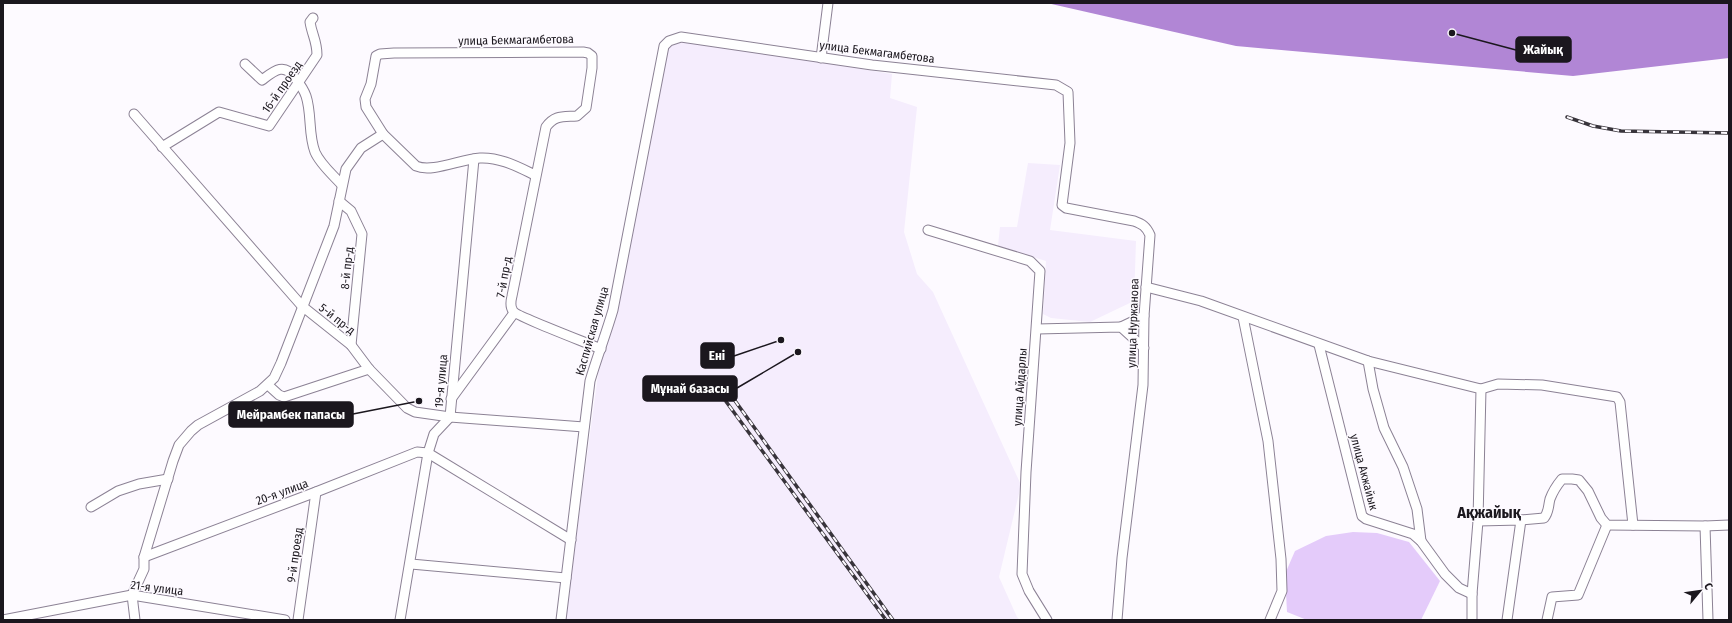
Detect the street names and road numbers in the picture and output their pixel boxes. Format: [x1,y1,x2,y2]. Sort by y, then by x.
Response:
street label: улица Бекмагамбетова [458,32,574,48]
street label: улица Бекмагамбетова [819,38,935,66]
street label: 16-й проезд [259,58,305,116]
street label: 8-й пр-д [338,246,356,290]
street label: 7-й пр-д [493,255,515,299]
street label: улица Нуржанова [1124,278,1142,368]
street label: Каспийская улица [573,285,611,377]
street label: 5-й пр-д [316,300,358,338]
street label: улица Айдарлы [1010,348,1030,426]
street label: 19-я улица [432,354,450,408]
street label: улица Акжайык [1347,432,1381,512]
street label: 20-я улица [254,476,310,508]
street label: 9-й проезд [284,527,306,583]
street label: 21-я улица [130,578,184,598]

